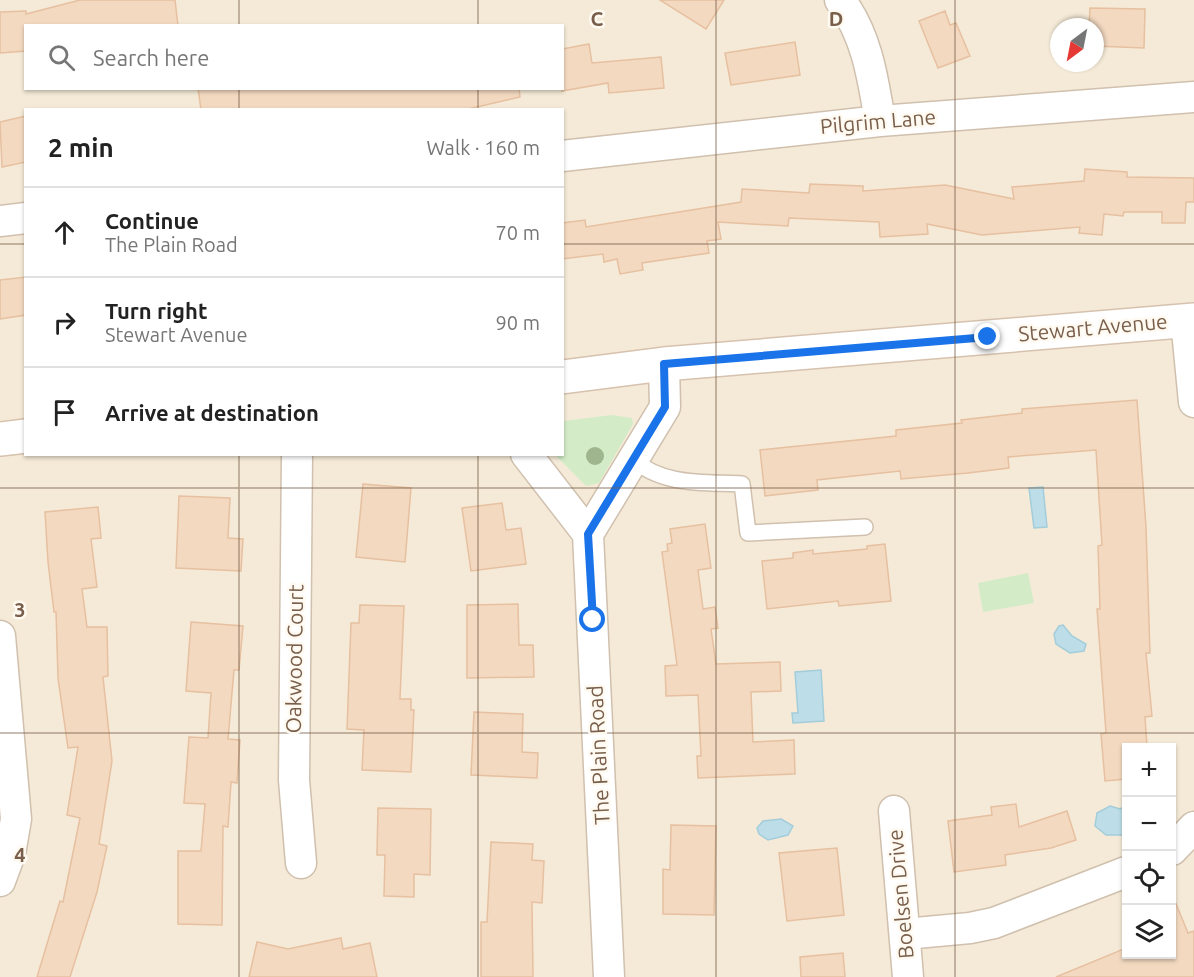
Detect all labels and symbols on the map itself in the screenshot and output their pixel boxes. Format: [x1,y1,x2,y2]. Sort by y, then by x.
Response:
text: C [591,7,604,30]
text: D [829,7,843,30]
north arrow [1050,18,1104,72]
street label: Pilgrim Lane [819,104,937,138]
street label: Stewart Avenue [1017,309,1169,345]
route end [974,323,1000,349]
street label: Oakwood Court [281,584,307,734]
text: 3 [14,598,26,621]
route start [579,606,605,632]
street label: The Plain Road [582,685,614,825]
street label: Boelsen Drive [882,828,918,960]
text: 4 [14,843,26,866]

